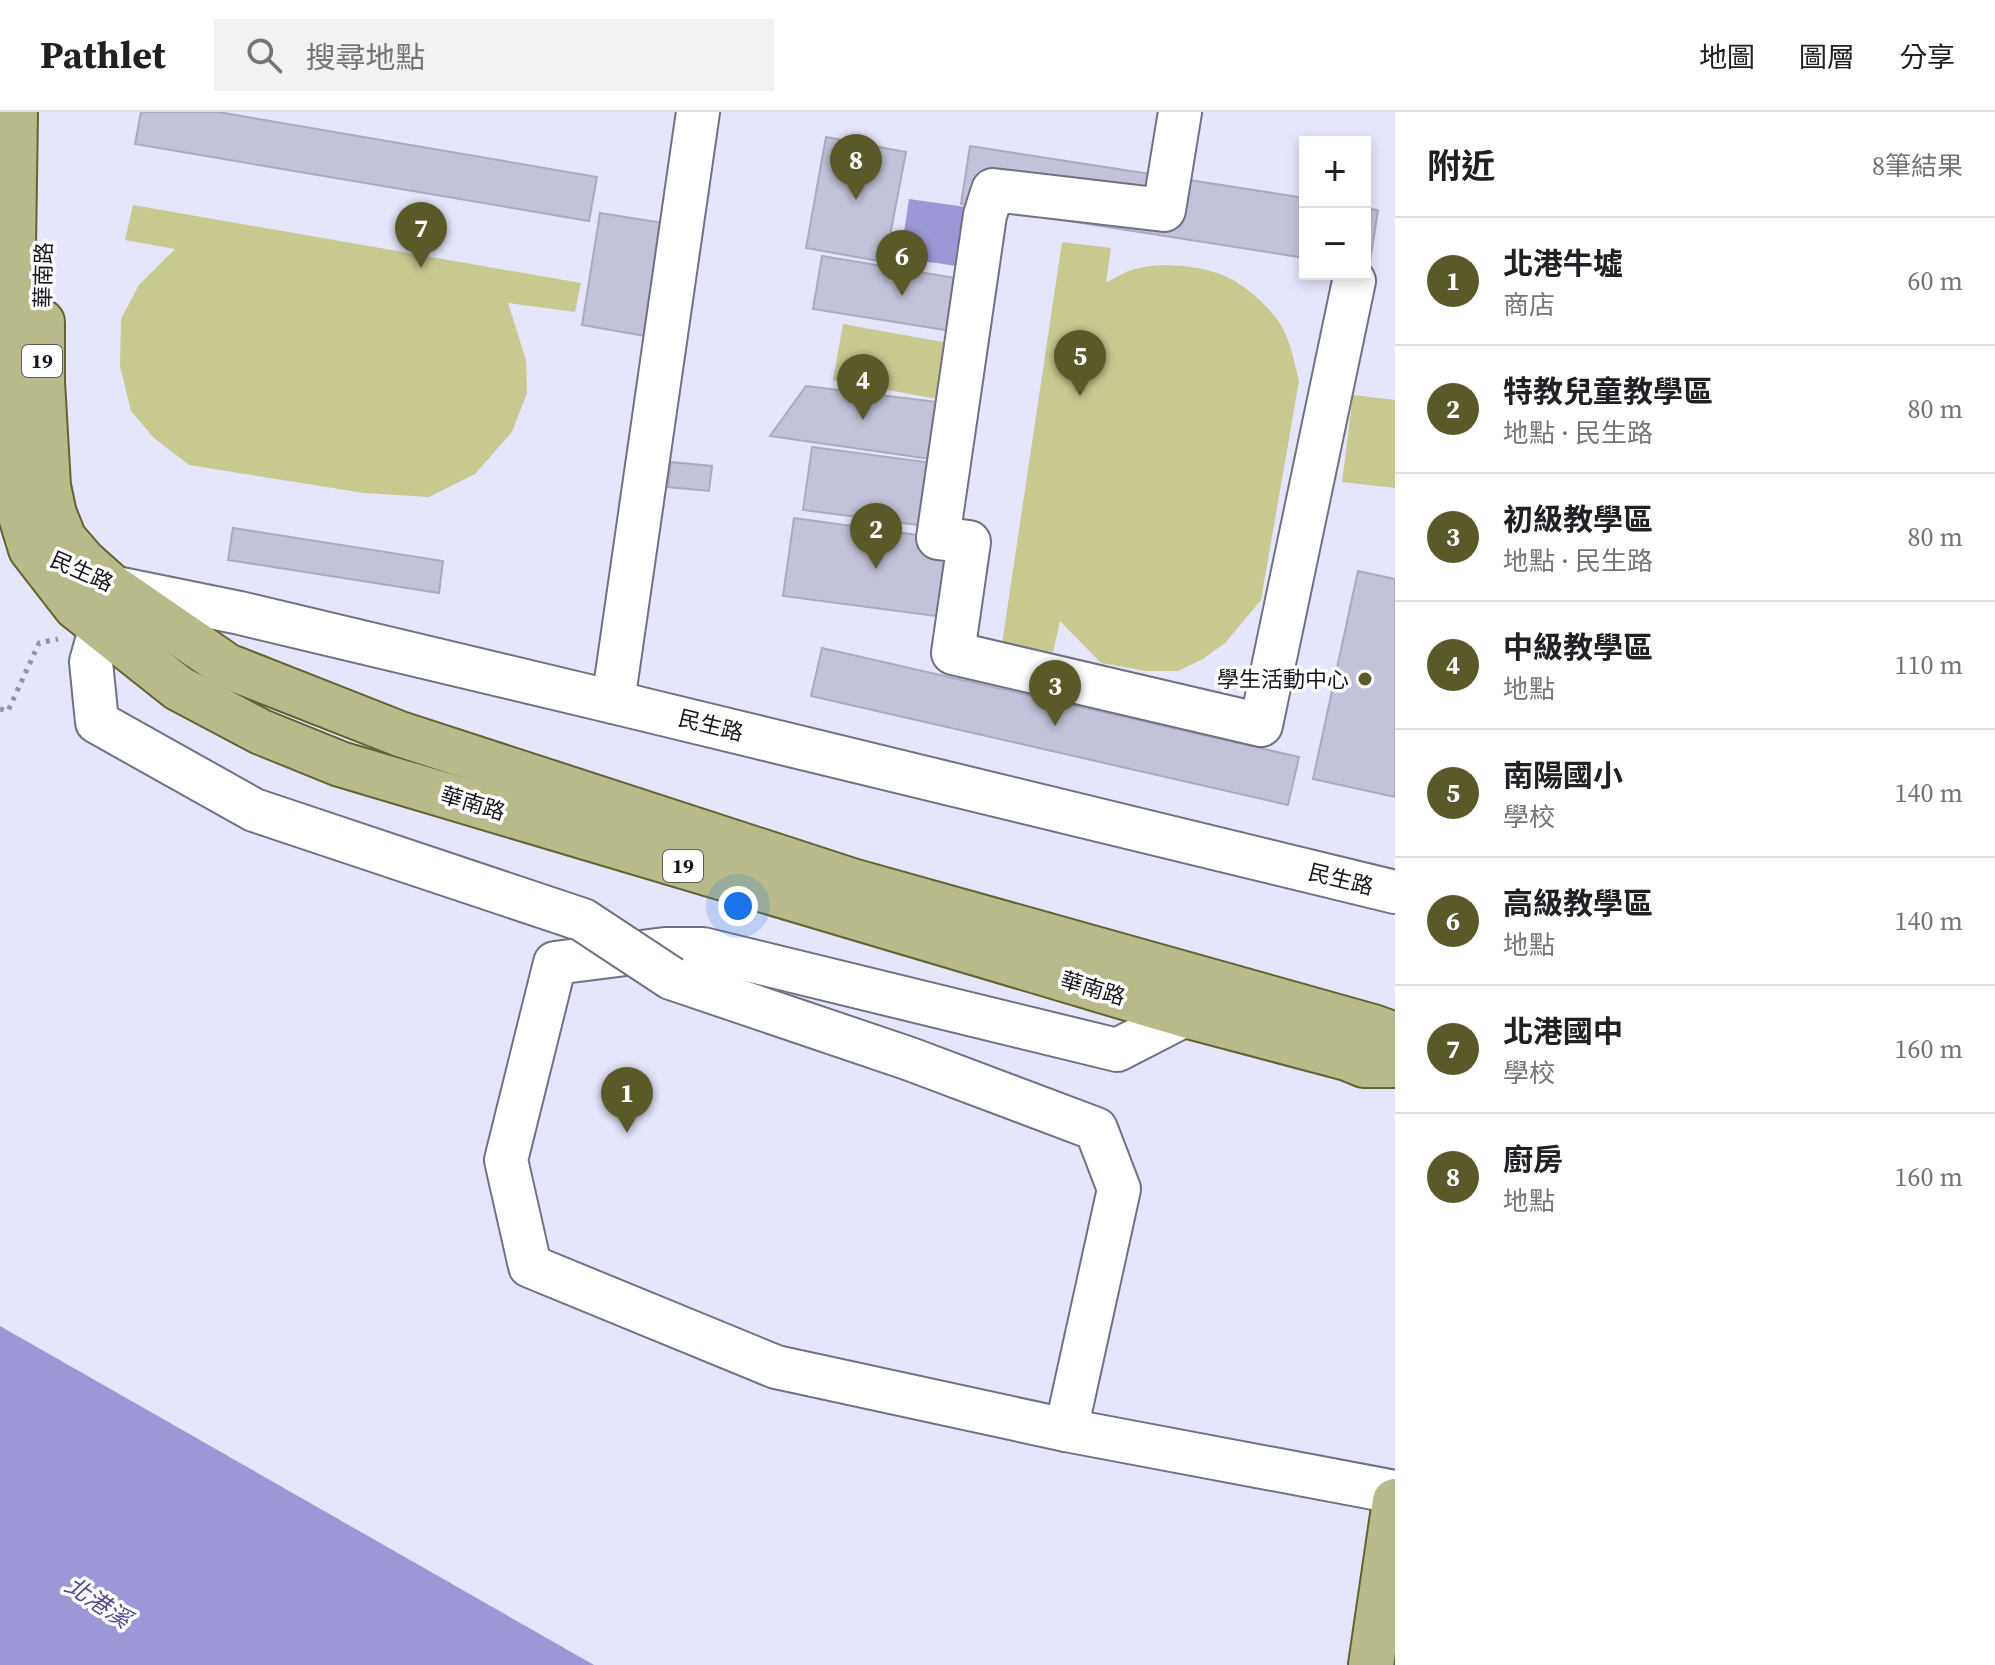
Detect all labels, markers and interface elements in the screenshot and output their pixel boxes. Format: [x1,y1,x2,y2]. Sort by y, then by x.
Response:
search box [214,19,774,91]
text: Pathlet [40,29,166,81]
icon: search [242,33,286,77]
text: 搜尋地點 [306,37,426,78]
text: 地圖 [1699,38,1755,76]
text: 圖層 [1799,38,1855,76]
text: 分享 [1899,38,1955,76]
pin: 8 [830,134,882,200]
map controls [1299,136,1371,280]
button: + [1299,136,1371,208]
text: 附近 [1427,143,1495,189]
text: 8筆結果 [1872,148,1963,184]
pin: 7 [395,202,447,268]
button: − [1299,208,1371,280]
pin: 6 [876,230,928,296]
street label: 華南路 [27,242,59,308]
text: 北港牛墟 [1503,243,1623,284]
text: 1 [1446,263,1460,299]
text: 60 m [1908,263,1963,299]
text: 商店 [1503,287,1555,323]
pin: 5 [1054,330,1106,396]
road number: 19 [22,345,62,377]
pin: 4 [837,354,889,420]
text: 特教兒童教學區 [1503,371,1713,412]
text: 2 [1446,391,1460,427]
text: 80 m [1908,391,1963,427]
text: 地點 · 民生路 [1503,415,1653,451]
text: 初級教學區 [1503,499,1653,540]
pin: 2 [850,503,902,569]
text: 3 [1446,519,1460,555]
text: 80 m [1908,519,1963,555]
text: 地點 · 民生路 [1503,543,1653,579]
street label: 民生路 [46,544,118,598]
text: 中級教學區 [1503,627,1653,668]
text: 4 [1446,647,1460,683]
text: 110 m [1895,647,1963,683]
pin: 3 [1029,660,1081,726]
place label: 學生活動中心 [1217,664,1349,694]
marker: 學生活動中心 [1356,670,1374,688]
text: 地點 [1503,671,1555,707]
street label: 民生路 [675,702,747,748]
text: 南陽國小 [1503,755,1623,796]
text: 5 [1446,775,1460,811]
text: 140 m [1895,775,1963,811]
street label: 華南路 [437,779,509,827]
text: 學校 [1503,799,1555,835]
road number: 19 [663,850,703,882]
street label: 民生路 [1305,856,1377,902]
text: 高級教學區 [1503,883,1653,924]
your location [718,886,758,926]
text: 6 [1446,903,1460,939]
text: 140 m [1895,903,1963,939]
text: 地點 [1503,927,1555,963]
street label: 華南路 [1057,964,1129,1012]
text: 北港國中 [1503,1011,1623,1052]
text: 7 [1446,1031,1460,1067]
text: 160 m [1895,1031,1963,1067]
text: 學校 [1503,1055,1555,1091]
pin: 1 [601,1067,653,1133]
text: 廚房 [1503,1139,1563,1180]
text: 8 [1446,1159,1460,1195]
text: 160 m [1895,1159,1963,1195]
text: 地點 [1503,1183,1555,1219]
water label: 北港溪 [59,1569,140,1637]

